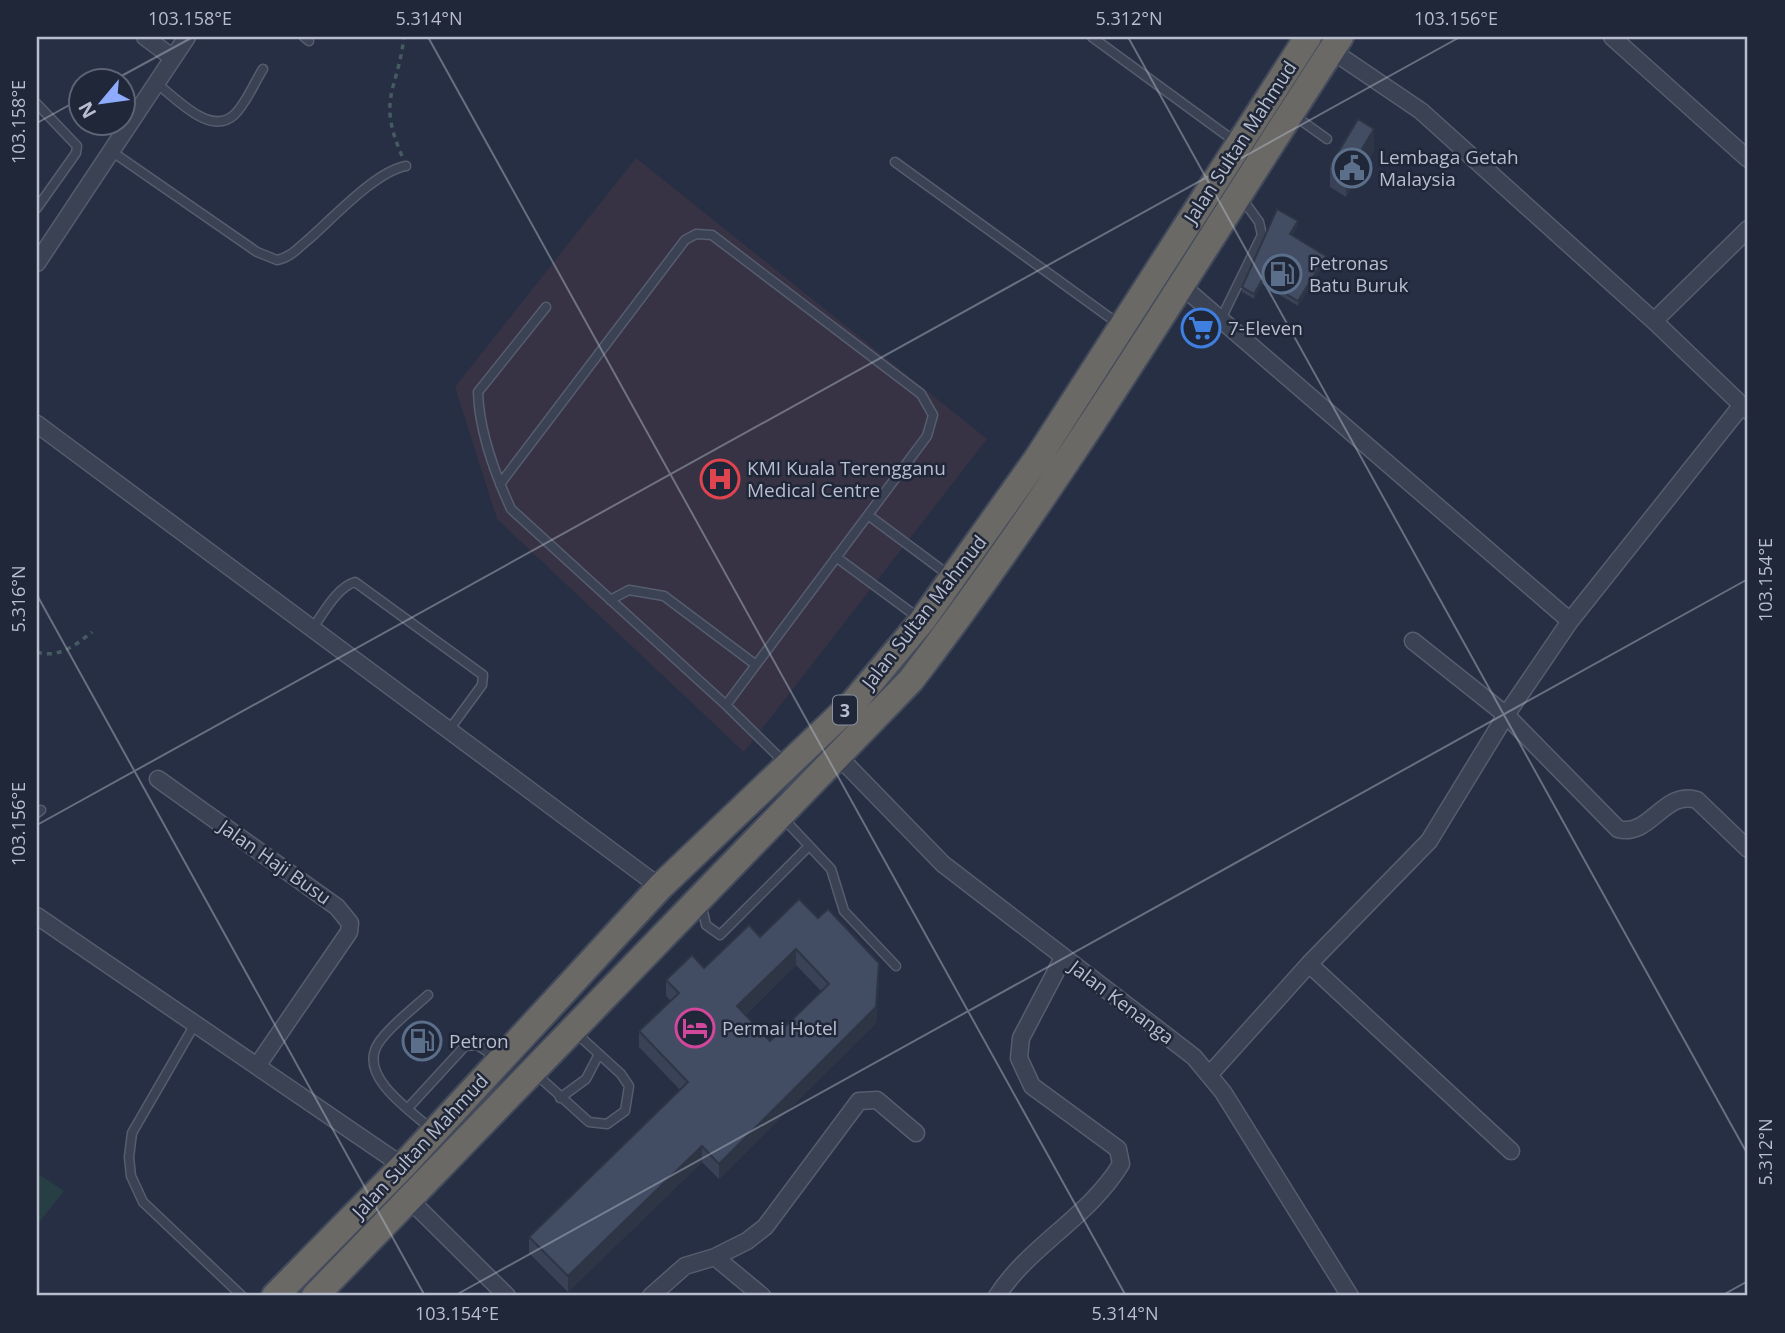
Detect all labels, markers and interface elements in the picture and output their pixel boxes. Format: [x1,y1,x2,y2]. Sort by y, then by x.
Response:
text: 103.158°E [148,6,232,30]
text: 5.314°N [395,6,463,30]
text: 5.312°N [1095,6,1163,30]
text: 103.156°E [1414,6,1498,30]
street label: Jalan Sultan Mahmud [1177,56,1302,230]
north arrow [66,66,136,136]
text: 103.158°E [6,80,30,164]
text: N [72,97,102,123]
place label: Lembaga Getah Malaysia [1379,144,1519,192]
public building icon: Lembaga Getah Malaysia [1331,147,1373,189]
place label: Petronas Batu Buruk [1309,250,1409,298]
fuel station icon: Petronas Batu Buruk [1261,253,1303,295]
supermarket icon: 7-Eleven [1180,307,1222,349]
place label: 7-Eleven [1228,315,1303,341]
place label: KMI Kuala Terengganu Medical Centre [747,455,946,503]
hospital icon: KMI Kuala Terengganu Medical Centre [699,458,741,500]
street label: Jalan Sultan Mahmud [854,530,992,696]
text: 103.154°E [1753,538,1777,622]
text: 5.316°N [6,565,30,633]
road number: 3 [833,696,857,724]
text: 103.156°E [6,782,30,866]
street label: Jalan Haji Busu [212,813,336,910]
street label: Jalan Kenanga [1063,953,1180,1050]
hotel icon: Permai Hotel [674,1007,716,1049]
place label: Permai Hotel [722,1015,837,1041]
fuel station icon: Petron [401,1020,443,1062]
place label: Petron [449,1028,509,1054]
street label: Jalan Sultan Mahmud [345,1068,494,1225]
text: 5.312°N [1753,1118,1777,1186]
text: 103.154°E [415,1301,499,1325]
text: 5.314°N [1091,1301,1159,1325]

